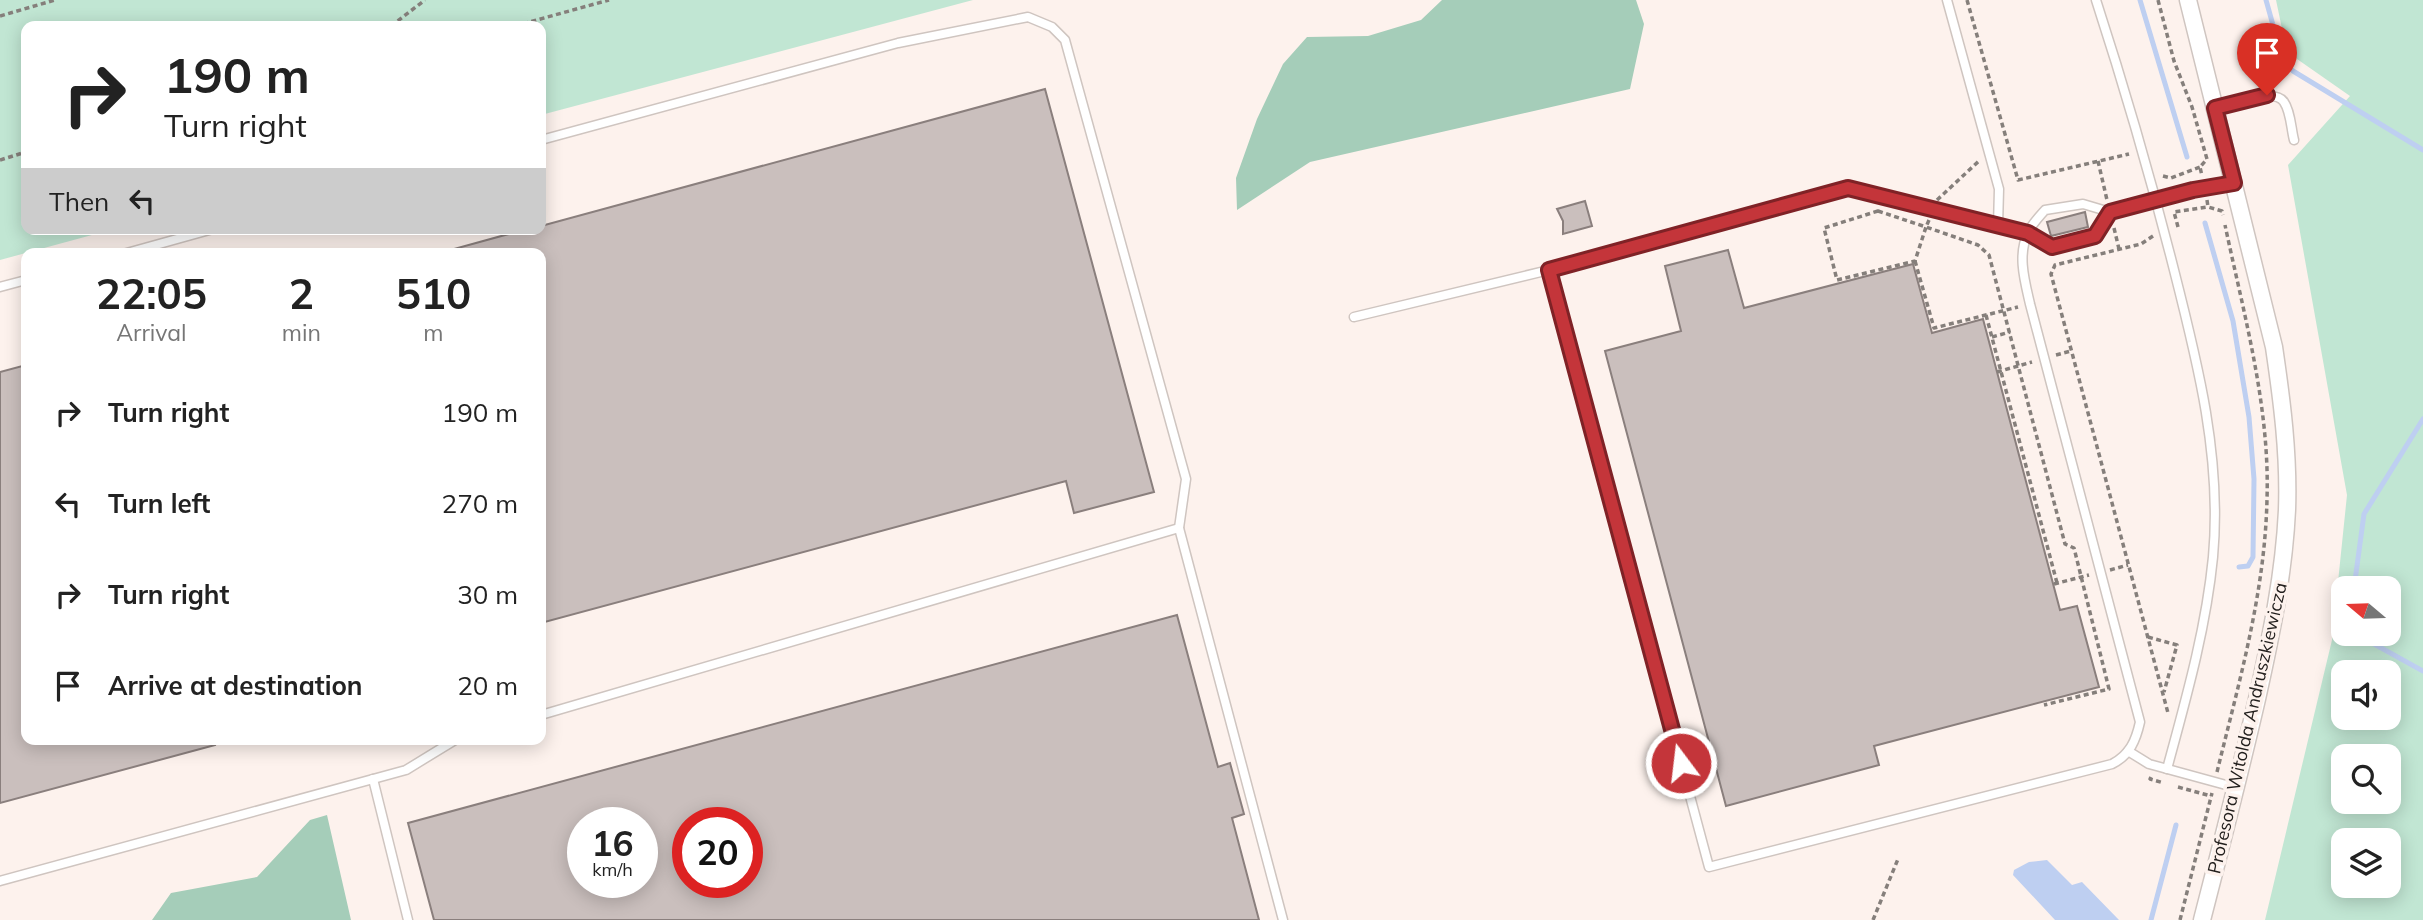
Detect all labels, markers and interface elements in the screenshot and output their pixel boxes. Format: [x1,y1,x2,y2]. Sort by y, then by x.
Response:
pin [2237,23,2297,95]
icon: arrive [2248,34,2286,72]
text: 190 m [164,44,310,105]
icon: right [49,49,140,140]
text: Turn right [164,105,307,145]
icon: left [123,182,161,220]
text: Then [49,185,109,218]
text: 22:05 [96,267,207,320]
text: 2 [289,267,314,320]
text: 510 [396,267,471,320]
text: Arrival [116,318,187,347]
text: min [282,318,321,347]
text: m [423,318,444,347]
icon: right [49,394,87,432]
text: Turn right [108,396,229,429]
text: 190 m [442,396,518,429]
icon: left [49,485,87,523]
text: Turn left [108,487,210,520]
text: 270 m [442,487,518,520]
icon: right [49,576,87,614]
north arrow [2331,576,2401,646]
map controls [2331,576,2401,898]
text: Turn right [108,578,229,611]
text: 30 m [457,578,518,611]
street label: Profesora Witolda Andruszkiewicza [2202,580,2292,876]
button: sound [2331,660,2401,730]
icon: arrive [49,667,87,705]
text: Arrive at destination [108,669,363,702]
text: 20 m [457,669,518,702]
position arrow [1644,726,1718,800]
button: search [2331,744,2401,814]
speed limit sign: 20 [672,807,763,898]
text: 16 [591,821,634,865]
button: layers [2331,828,2401,898]
text: km/h [592,858,633,881]

